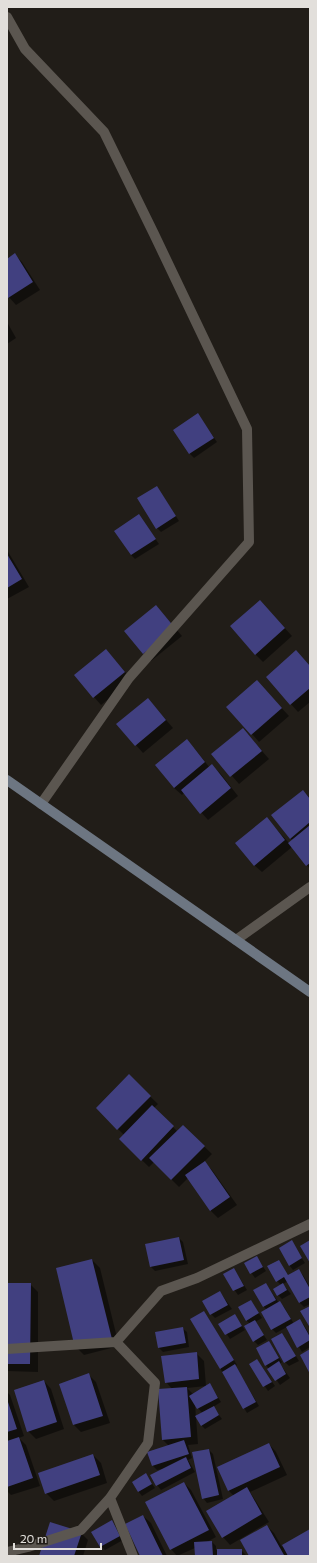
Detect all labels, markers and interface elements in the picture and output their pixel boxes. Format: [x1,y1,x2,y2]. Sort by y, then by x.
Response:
scale bar [14,1525,101,1551]
text: 20 m [20,1531,47,1545]

